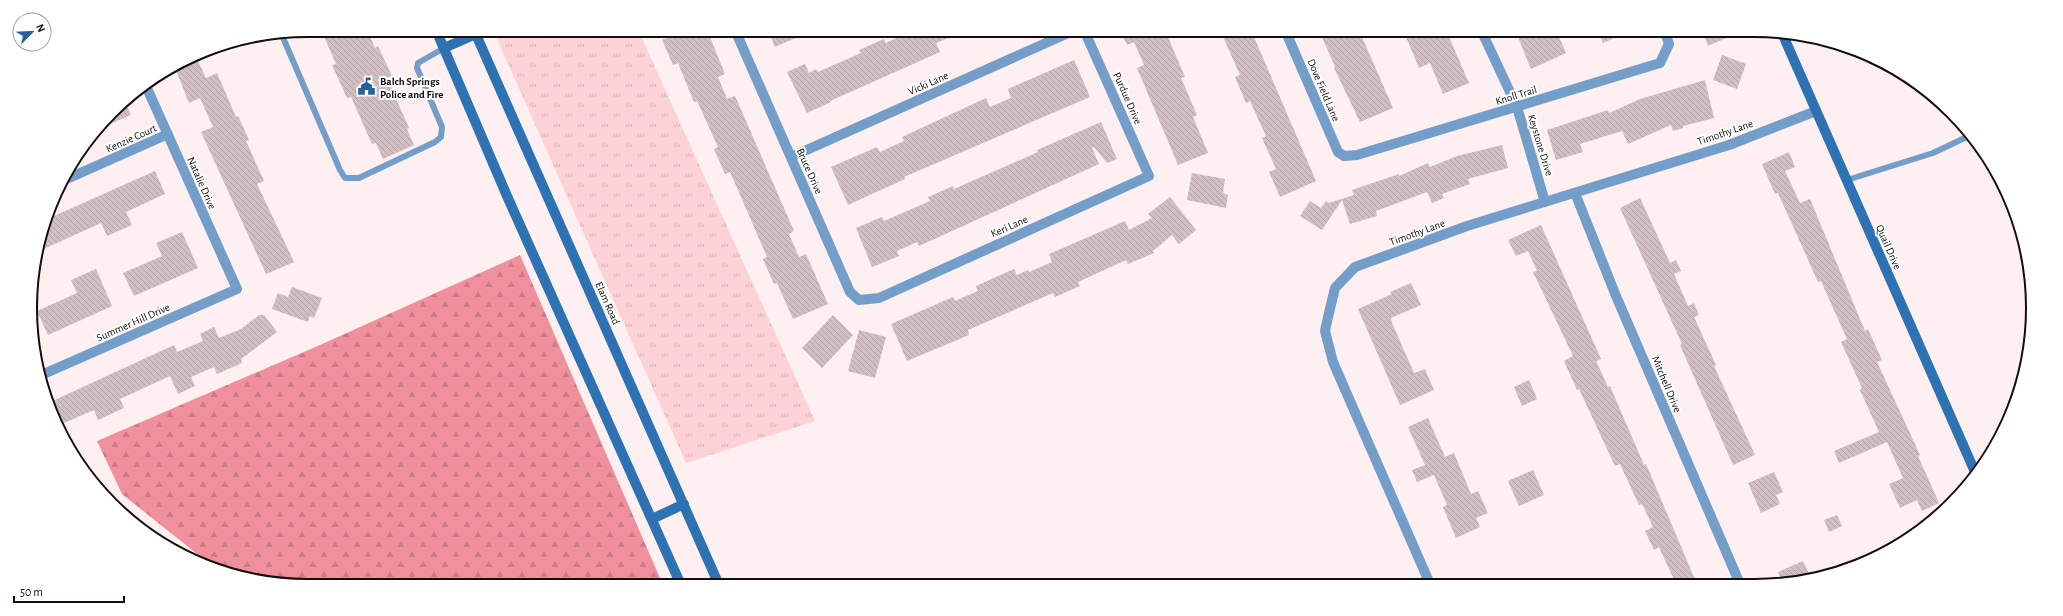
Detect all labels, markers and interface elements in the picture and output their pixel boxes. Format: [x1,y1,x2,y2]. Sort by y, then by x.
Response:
north arrow [12,12,52,52]
text: N [34,22,47,34]
street label: Dove Field Lane [1305,57,1342,123]
street label: Vicki Lane [906,70,950,97]
street label: Purdue Drive [1111,71,1144,126]
place label: Balch Springs Police and Fire [380,76,443,100]
public building icon: Balch Springs Police and Fire [357,77,377,97]
street label: Knoll Trail [1494,84,1538,107]
street label: Keystone Drive [1526,113,1555,177]
street label: Timothy Lane [1696,118,1754,147]
street label: Kenzie Court [104,122,159,154]
street label: Bruce Drive [795,147,825,196]
street label: Natalie Drive [185,155,218,211]
street label: Keri Lane [989,213,1029,239]
street label: Timothy Lane [1388,217,1446,248]
street label: Quail Drive [1874,223,1903,271]
street label: Elam Road [593,280,622,326]
street label: Summer Hill Drive [95,301,171,344]
street label: Mitchell Drive [1650,354,1683,414]
scale bar [14,578,124,604]
text: 50 m [20,586,43,598]

